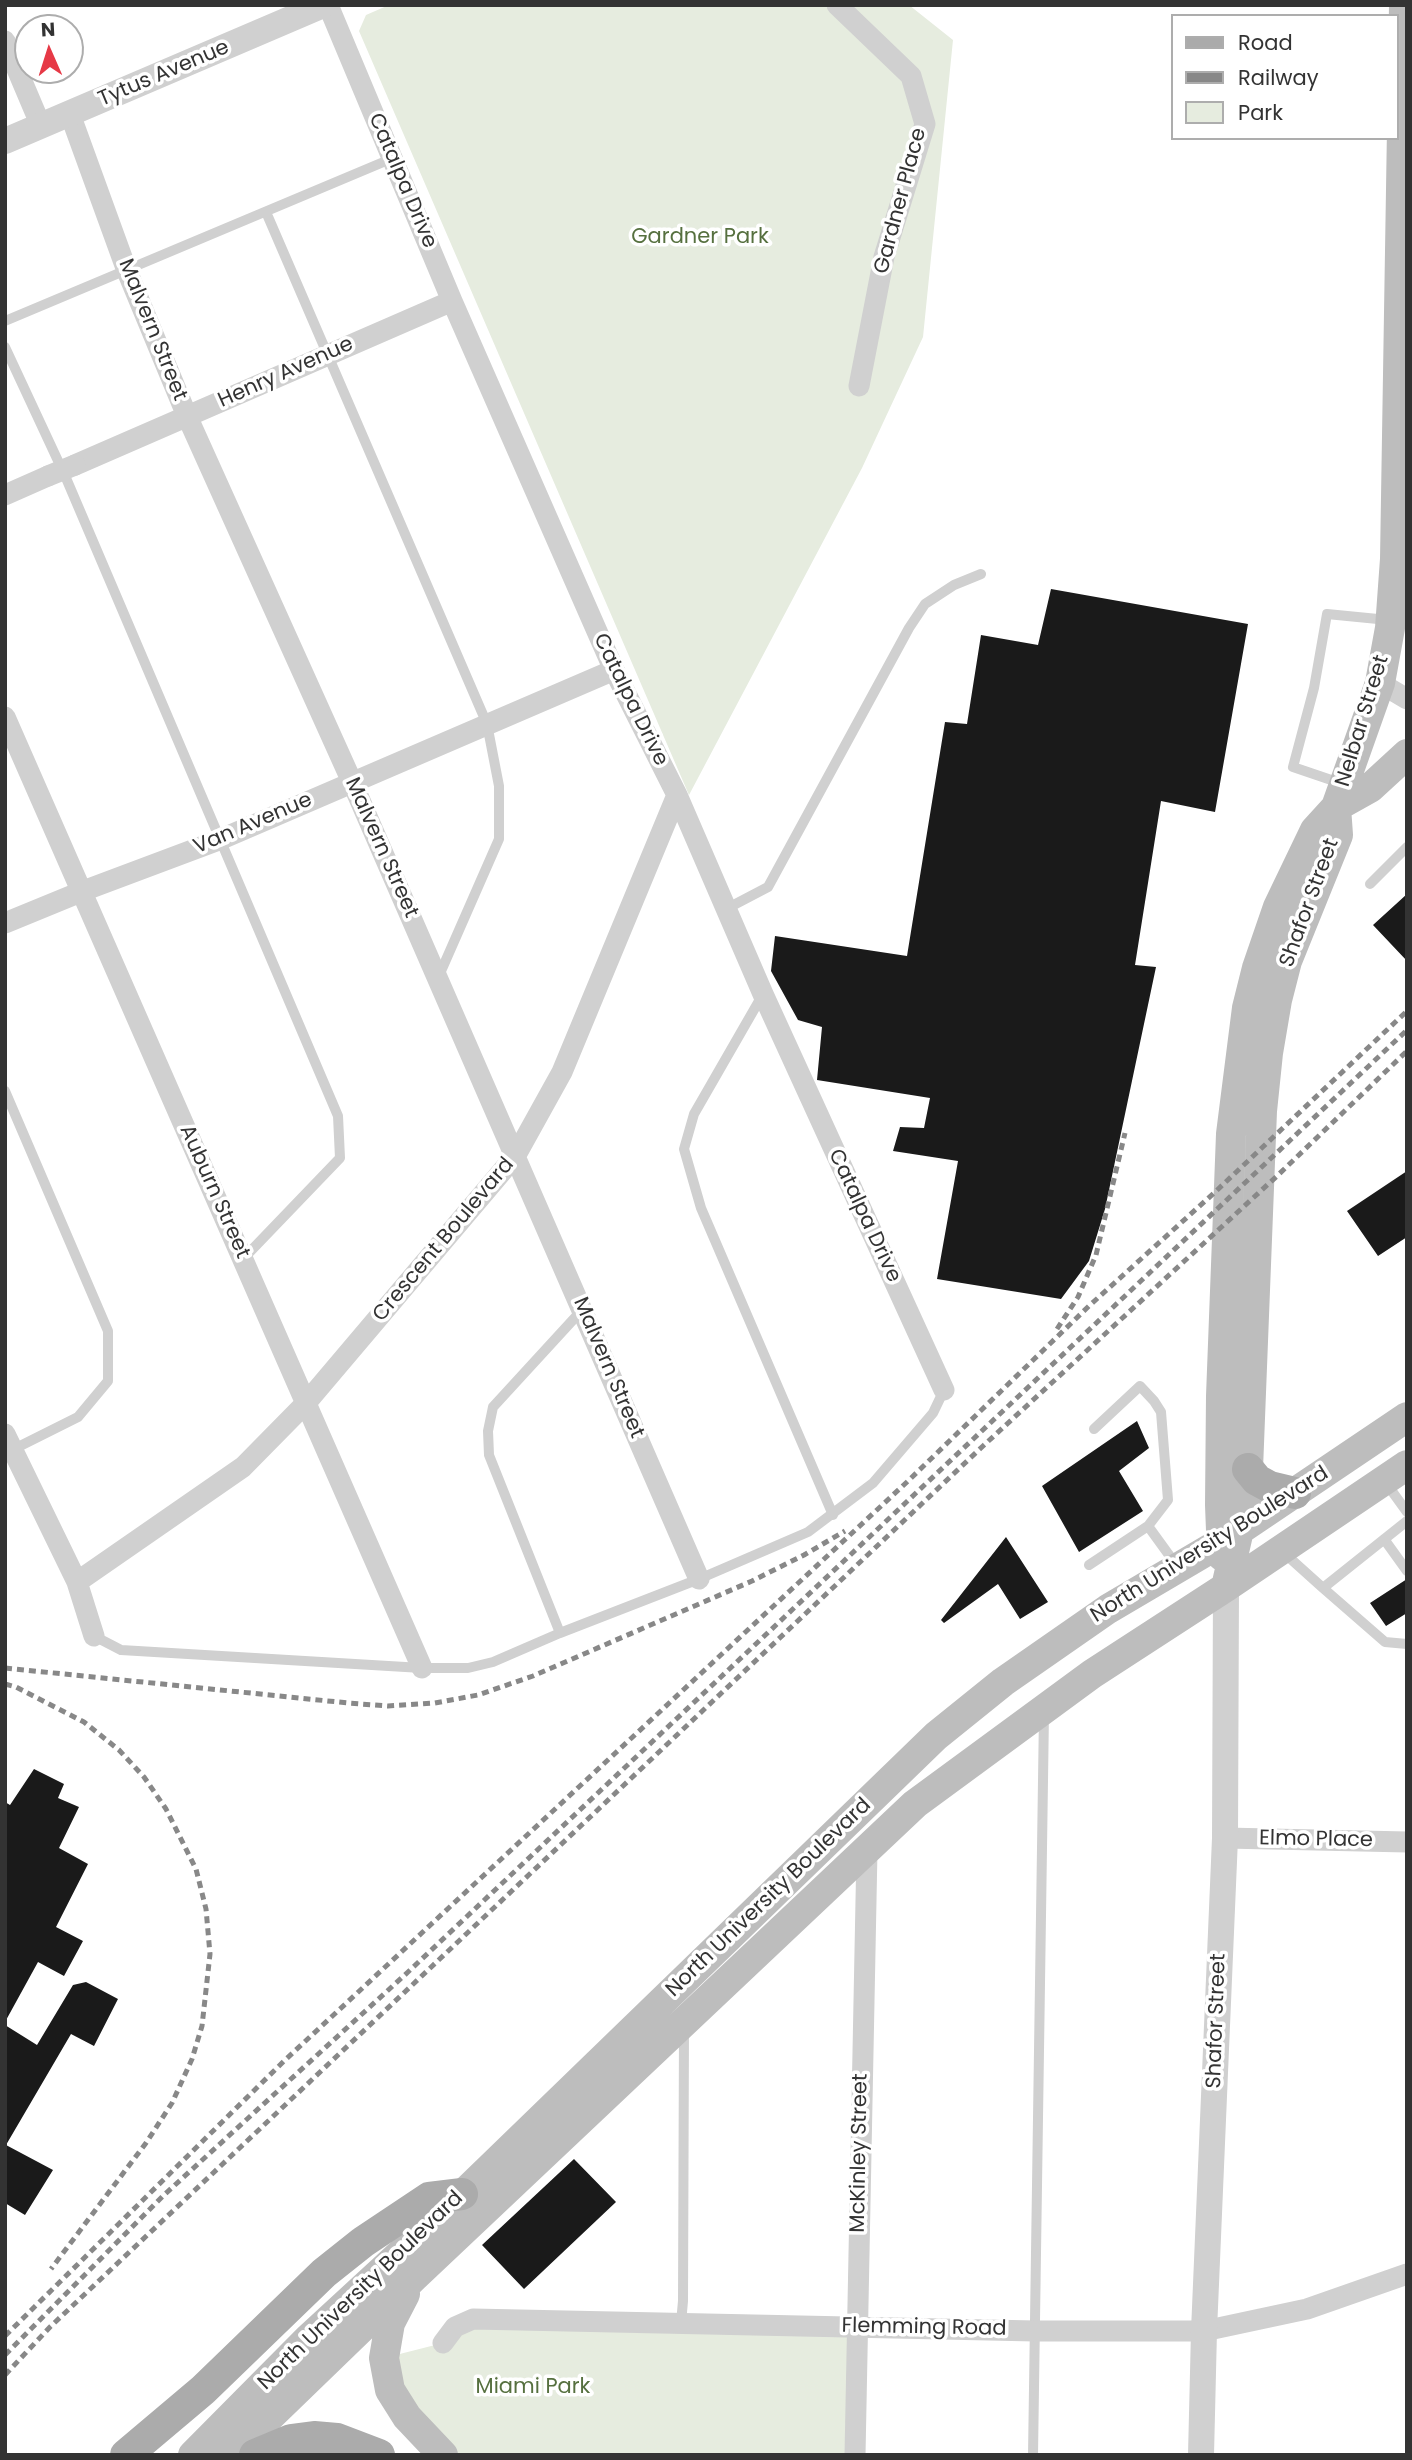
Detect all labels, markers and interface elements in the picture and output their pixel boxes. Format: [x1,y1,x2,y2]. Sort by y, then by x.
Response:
north arrow [14,14,84,84]
legend [1170,14,1398,140]
text: N [40,16,56,43]
text: Road [1238,28,1293,57]
street label: Tytus Avenue [95,35,233,113]
text: Railway [1238,63,1319,92]
text: Park [1238,98,1283,127]
street label: Catalpa Drive [362,110,442,252]
street label: Gardner Place [869,125,933,277]
park label: Gardner Park [631,225,769,251]
street label: Malvern Street [112,255,192,405]
street label: Henry Avenue [215,332,357,414]
street label: Catalpa Drive [587,630,673,770]
street label: Nelbar Street [1331,652,1395,790]
street label: Malvern Street [339,774,423,922]
street label: Van Avenue [190,788,316,860]
street label: Shafor Street [1275,835,1345,971]
street label: Auburn Street [173,1121,255,1263]
street label: Catalpa Drive [822,1145,906,1287]
street label: Crescent Boulevard [368,1153,520,1327]
street label: Malvern Street [567,1294,649,1442]
street label: North University Boulevard [1087,1461,1333,1629]
street label: North University Boulevard [661,1793,877,2003]
street label: Elmo Place [1259,1826,1373,1854]
street label: Shafor Street [1202,1953,1232,2089]
street label: McKinley Street [846,2073,874,2233]
street label: North University Boulevard [253,2186,469,2396]
street label: Flemming Road [841,2314,1007,2342]
park label: Miami Park [476,2375,590,2401]

